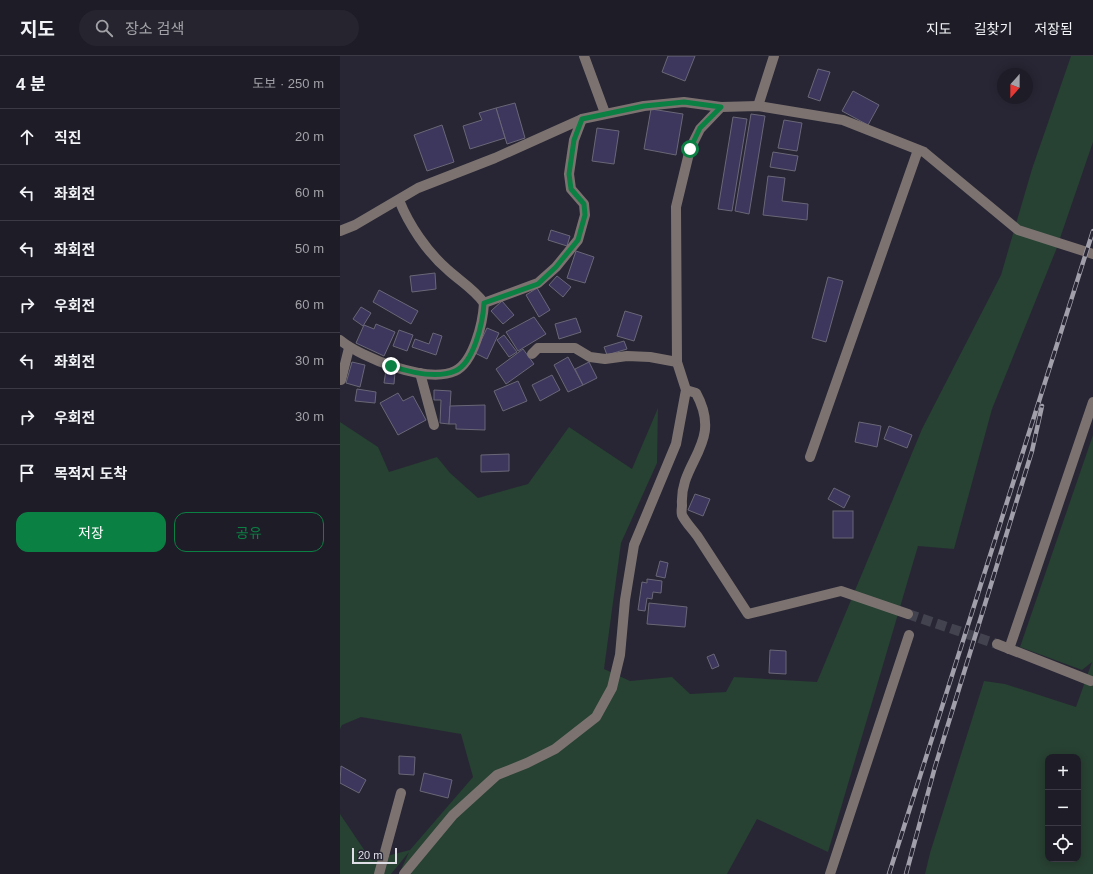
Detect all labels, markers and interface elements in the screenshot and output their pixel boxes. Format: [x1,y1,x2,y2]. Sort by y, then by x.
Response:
search box [79,10,359,46]
icon: search [93,17,115,39]
text: 지도 [20,19,55,40]
text: 장소 검색 [125,20,184,37]
text: 지도 [926,21,952,37]
text: 길찾기 [974,21,1012,37]
text: 저장됨 [1034,21,1073,37]
north arrow [997,68,1033,104]
text: 4 분 [16,75,46,94]
text: 도보 · 250 m [252,76,324,91]
icon: ahead [16,126,38,148]
text: 직진 [54,129,82,146]
text: 20 m [295,129,324,144]
route start [681,140,699,158]
icon: left [16,182,38,204]
text: 좌회전 [54,185,95,202]
text: 60 m [295,185,324,200]
icon: left [16,238,38,260]
text: 좌회전 [54,241,95,258]
text: 50 m [295,241,324,256]
icon: right [16,294,38,316]
text: 우회전 [54,297,95,314]
text: 60 m [295,297,324,312]
icon: left [16,350,38,372]
text: 좌회전 [54,353,95,370]
text: 30 m [295,353,324,368]
route end [382,357,400,375]
icon: right [16,406,38,428]
text: 우회전 [54,409,95,426]
text: 30 m [295,409,324,424]
icon: arrive [16,462,38,484]
text: 목적지 도착 [54,465,127,482]
button: 저장 [16,512,166,552]
button: 공유 [174,512,324,552]
map controls [1045,754,1081,862]
button: + [1045,754,1081,790]
button: − [1045,790,1081,826]
button: locate [1045,826,1081,862]
scale bar [352,846,397,865]
text: 20 m [358,849,382,861]

